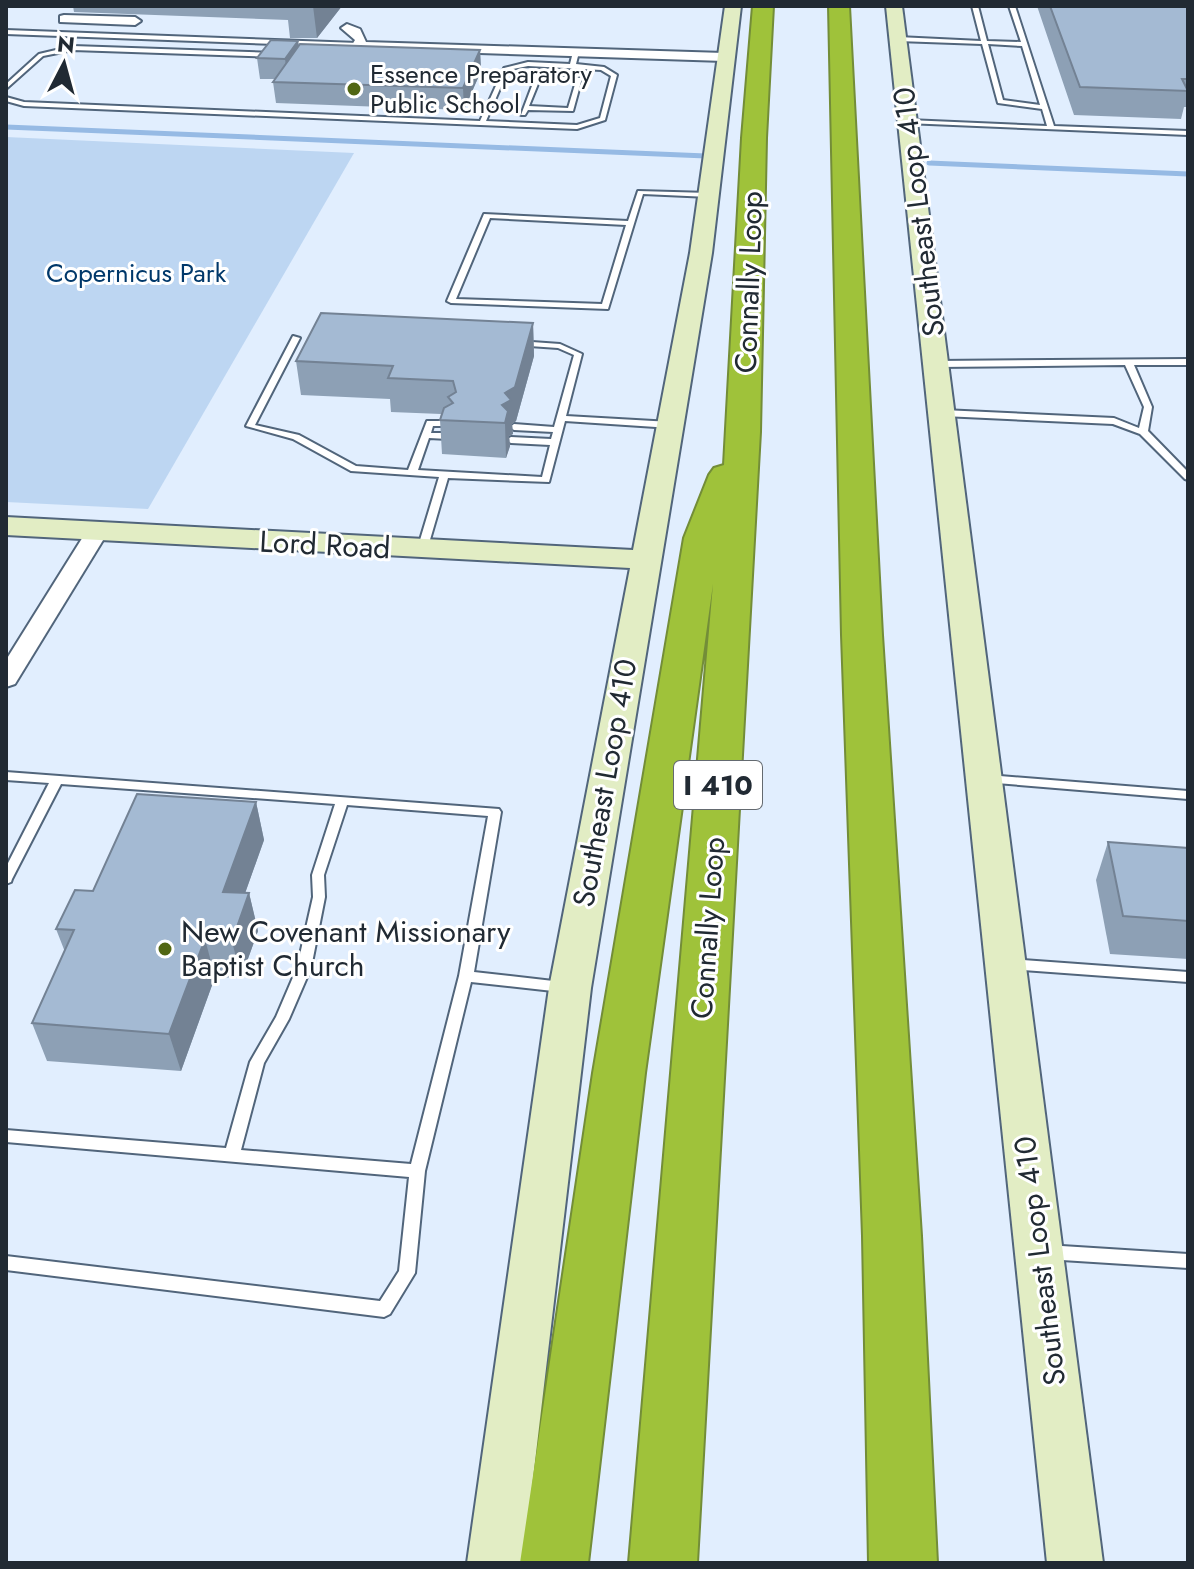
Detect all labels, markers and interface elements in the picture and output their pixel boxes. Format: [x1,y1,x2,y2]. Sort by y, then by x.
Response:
north arrow [24,24,104,104]
text: N [56,27,76,61]
place label: Essence Preparatory Public School [370,55,592,123]
marker: Essence Preparatory Public School [345,80,363,98]
street label: Southeast Loop 410 [882,85,955,339]
street label: Connally Loop [724,190,773,374]
park label: Copernicus Park [46,254,227,292]
street label: Lord Road [258,520,392,569]
street label: Southeast Loop 410 [562,656,647,910]
road number: I 410 [674,761,762,809]
street label: Connally Loop [680,836,735,1020]
place label: New Covenant Missionary Baptist Church [181,910,511,987]
marker: New Covenant Missionary Baptist Church [156,940,174,958]
street label: Southeast Loop 410 [1003,1134,1076,1388]

